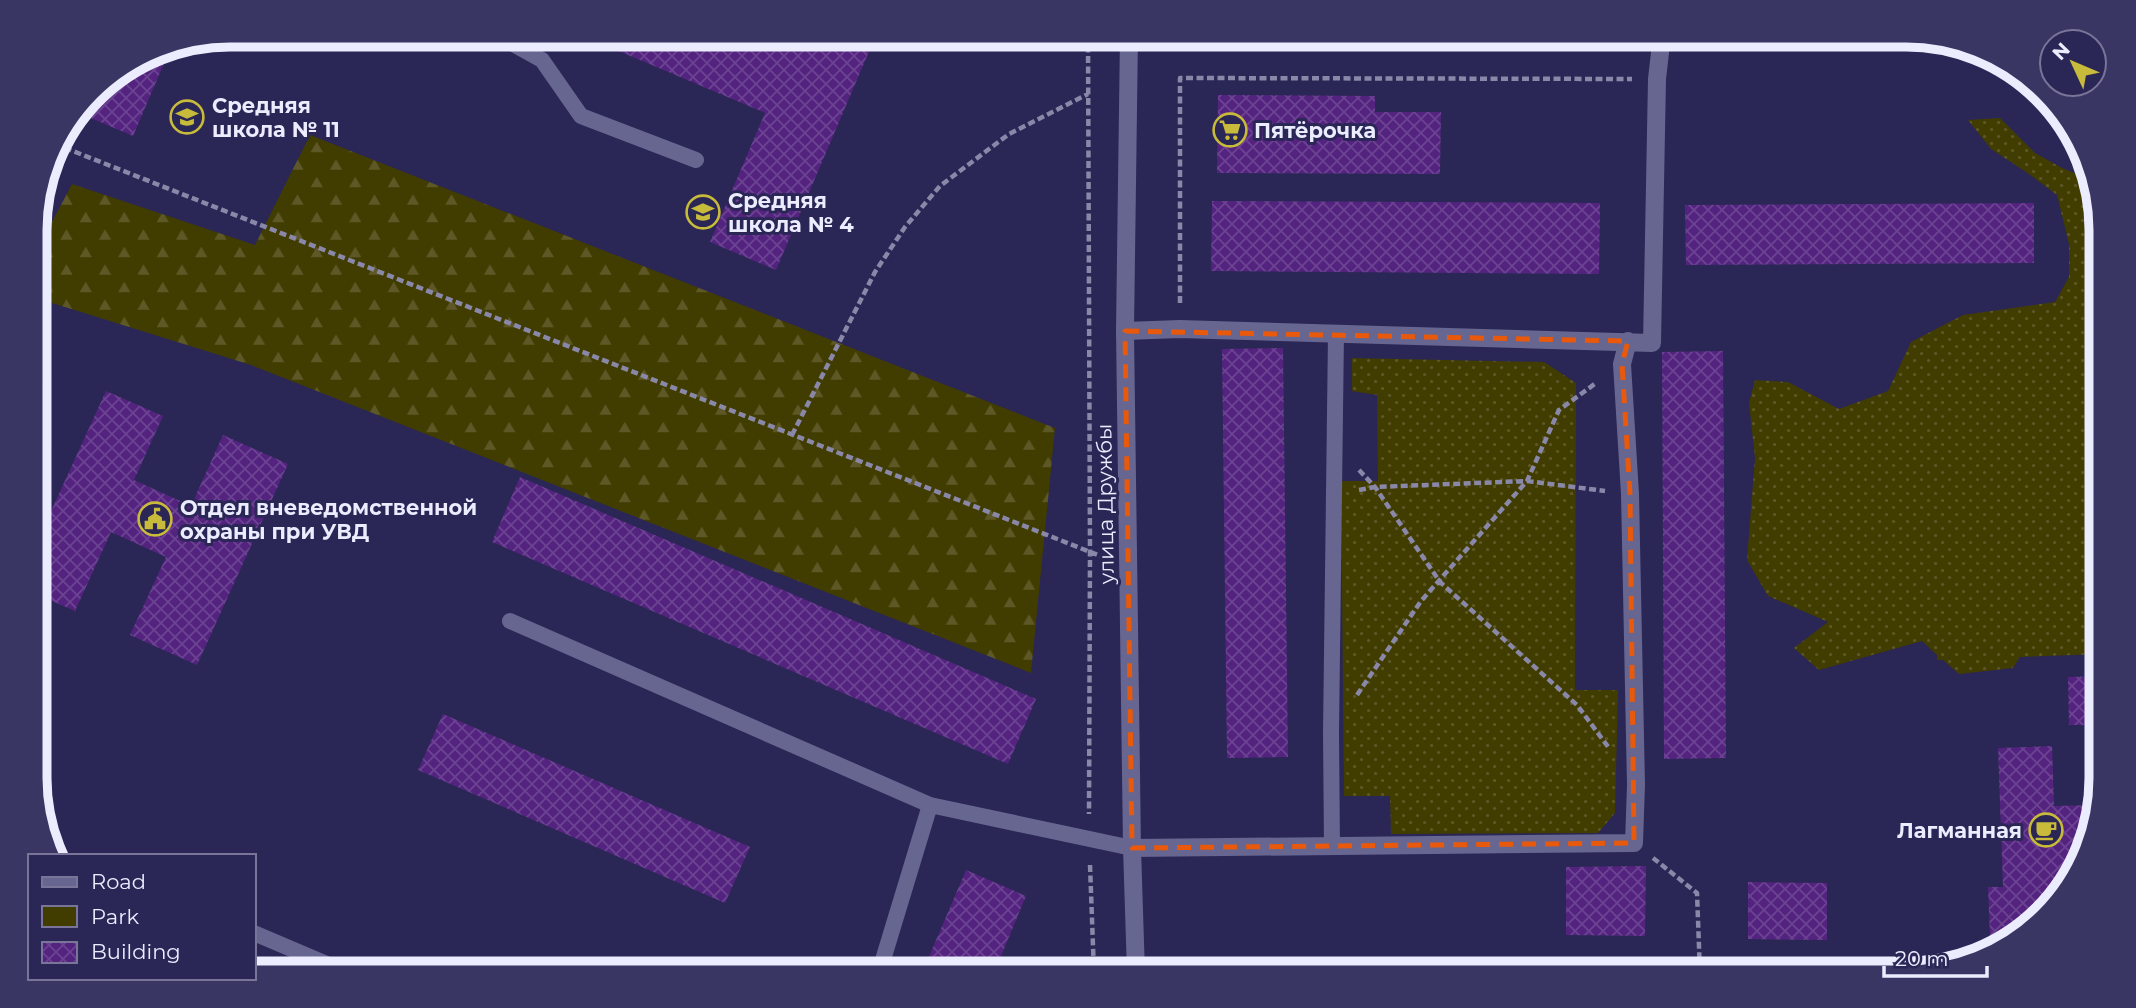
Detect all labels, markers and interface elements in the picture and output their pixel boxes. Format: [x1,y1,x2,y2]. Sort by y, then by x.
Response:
north arrow [2038,28,2108,98]
text: N [2048,38,2075,65]
place label: Средняя школа № 11 [212,93,340,142]
school or university icon: Средняя школа № 11 [168,98,206,136]
supermarket icon: Пятёрочка [1211,111,1249,149]
place label: Пятёрочка [1254,118,1376,143]
place label: Средняя школа № 4 [728,188,854,237]
school or university icon: Средняя школа № 4 [684,193,722,231]
street label: улица Дружбы [1091,423,1119,586]
place label: Отдел вневедомственной охраны при УВД [180,495,477,544]
public building icon: Отдел вневедомственной охраны при УВД [136,500,174,538]
cafe icon: Лагманная [2027,811,2065,849]
place label: Лагманная [1897,818,2022,843]
legend [28,854,256,980]
text: Road [91,869,146,894]
text: Park [91,904,139,929]
scale bar [1884,934,1987,978]
text: Building [91,939,181,964]
text: 20 m [1895,946,1949,971]

